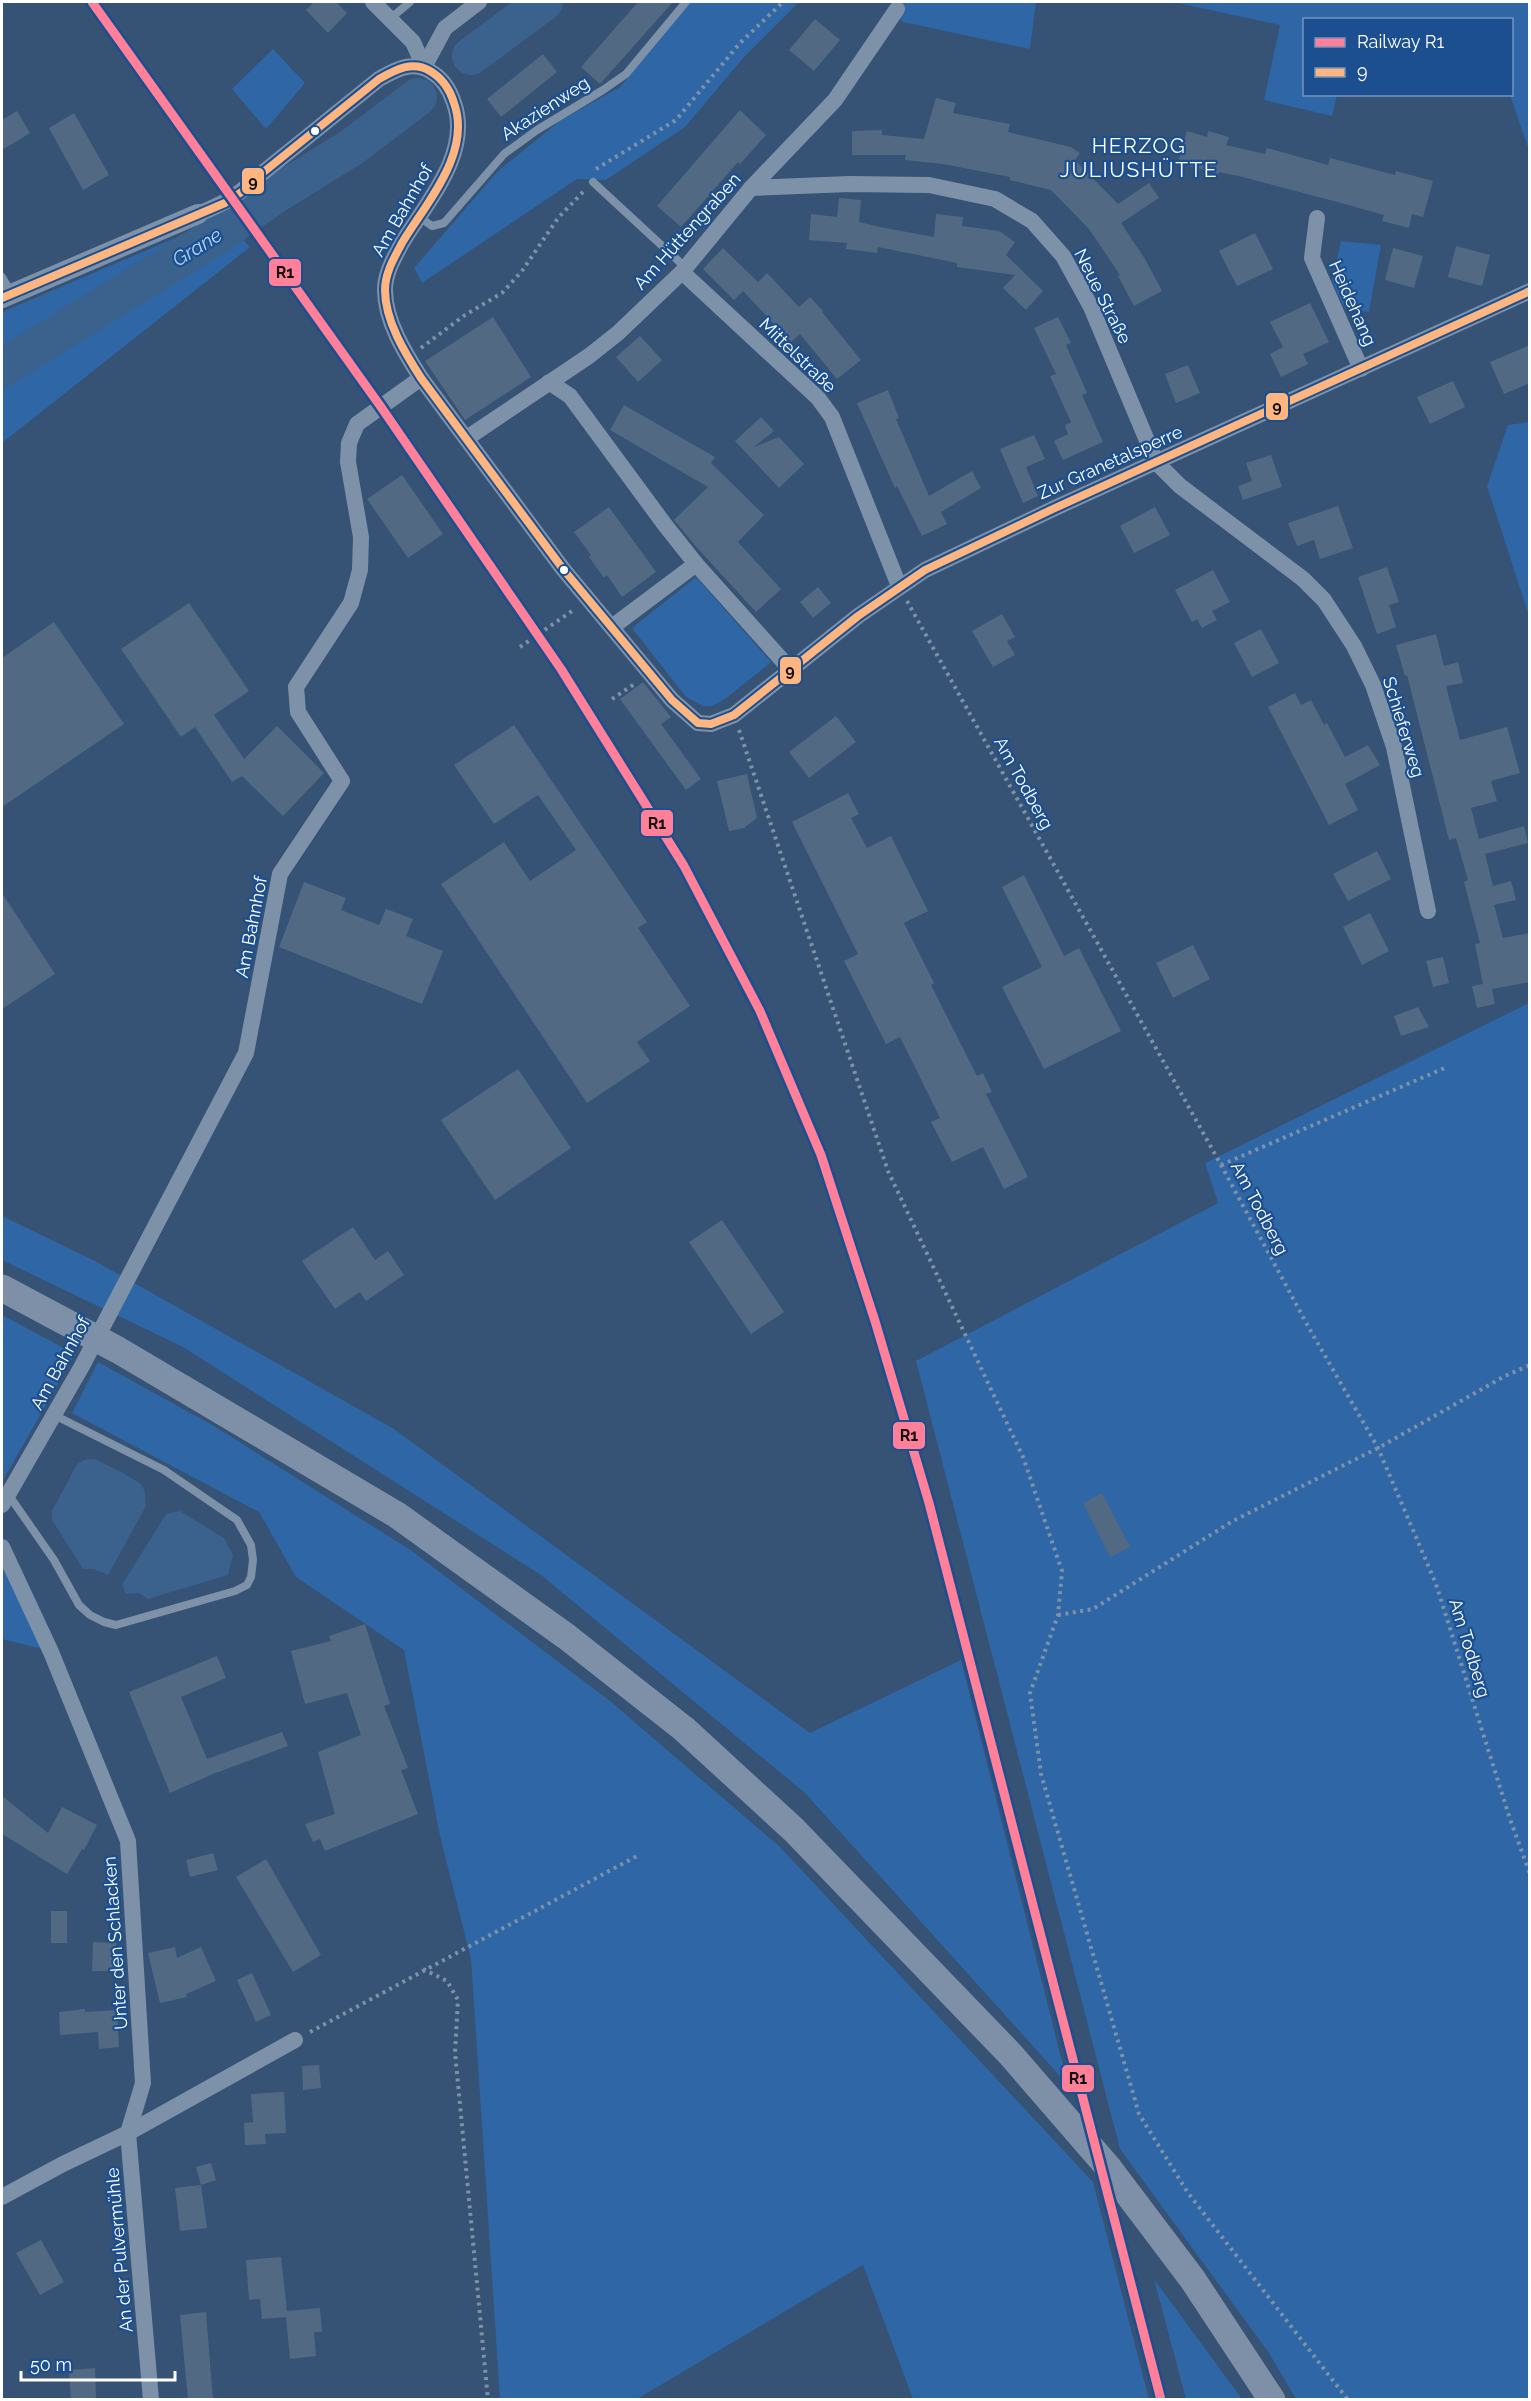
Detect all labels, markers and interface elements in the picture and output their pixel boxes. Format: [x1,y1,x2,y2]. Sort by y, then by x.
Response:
legend [1303,18,1513,96]
text: Railway R1 [1357,31,1444,52]
text: 9 [1357,61,1368,82]
street label: Akazienweg [497,72,593,144]
unlabelled marker [309,125,321,137]
district label: HERZOG JULIUSHÜTTE [1060,133,1218,182]
street label: Am Bahnhof [367,159,437,260]
line badge: 9 [241,167,265,195]
street label: Am Hüttengraben [629,168,745,294]
text: 9 [248,172,258,191]
water label: Grane [168,222,227,272]
street label: Neue Straße [1070,245,1136,347]
street label: Heidehang [1325,257,1381,349]
line badge: R1 [268,258,302,287]
text: R1 [276,263,294,282]
street label: Mittelstraße [755,313,841,397]
line badge: 9 [1265,392,1289,421]
text: 9 [1272,397,1282,416]
street label: Zur Granetalsperre [1034,420,1186,503]
unlabelled marker [558,564,570,576]
line badge: 9 [779,656,802,685]
text: 9 [785,661,795,680]
street label: Schieferweg [1379,674,1429,780]
street label: Am Todberg [990,733,1058,833]
line badge: R1 [640,809,674,837]
text: R1 [648,814,666,833]
street label: Am Bahnhof [231,873,271,980]
street label: Am Todberg [1227,1158,1293,1258]
street label: Am Bahnhof [26,1312,95,1413]
line badge: R1 [892,1421,926,1450]
text: R1 [900,1426,918,1445]
street label: Am Todberg [1445,1596,1495,1700]
street label: Unter den Schlacken [98,1856,132,2030]
line badge: R1 [1061,2064,1095,2093]
text: R1 [1069,2069,1087,2088]
street label: An der Pulvermühle [101,2166,137,2333]
scale bar [21,2344,176,2382]
text: 50 m [30,2354,72,2375]

